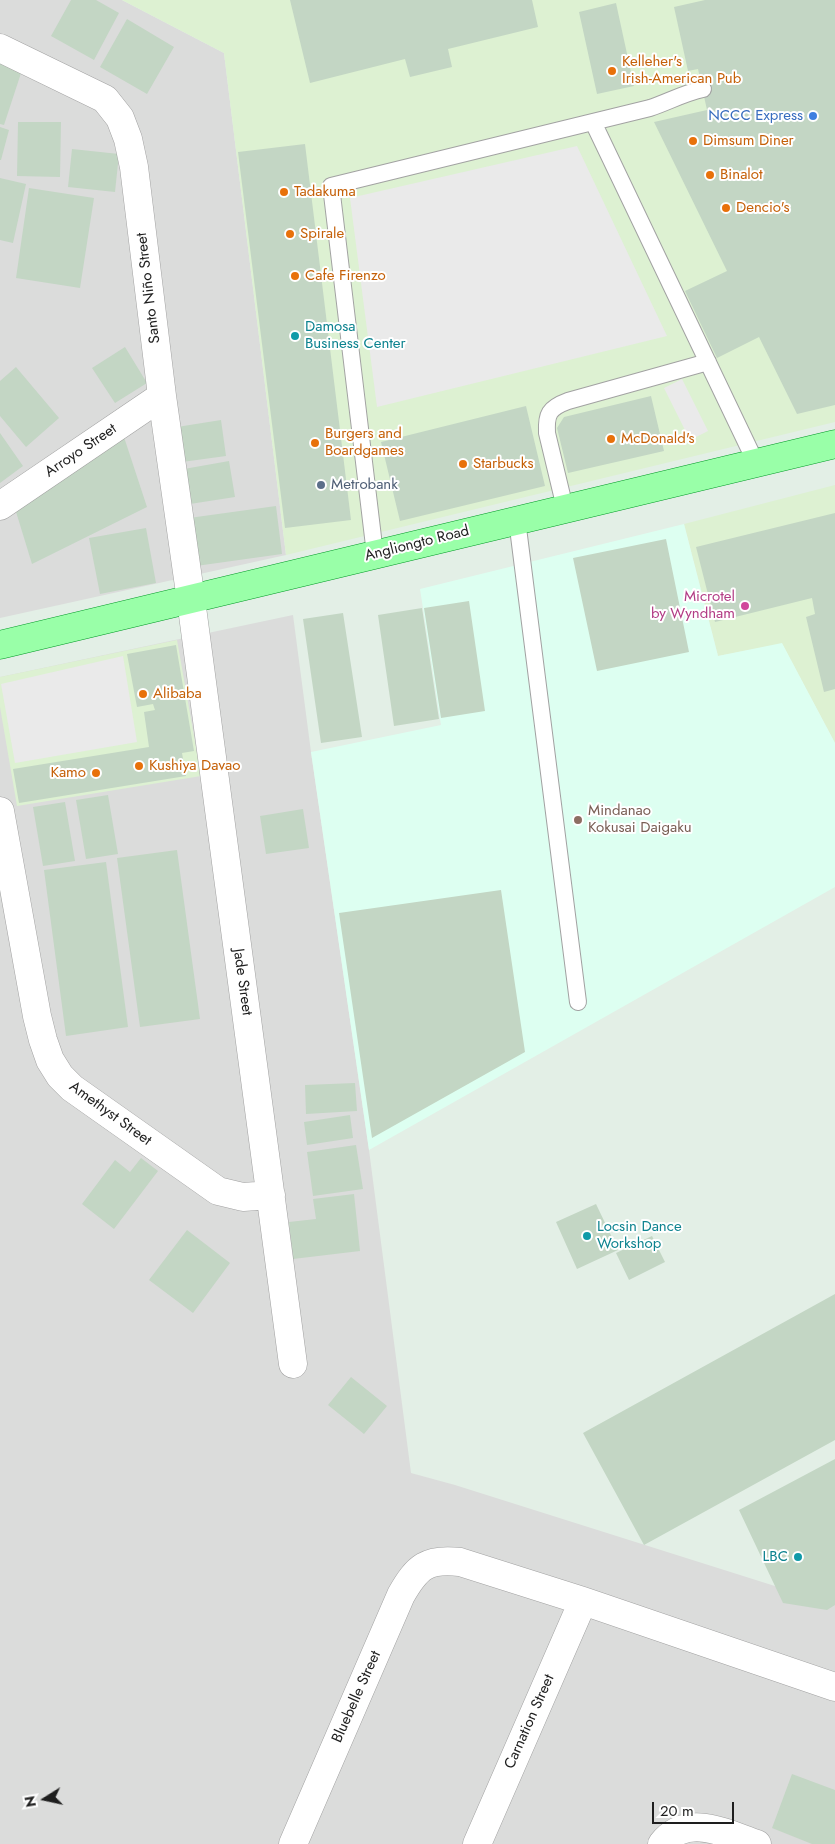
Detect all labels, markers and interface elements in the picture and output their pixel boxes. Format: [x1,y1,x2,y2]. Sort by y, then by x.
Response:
place label: Kelleher's Irish-American Pub [622,53,741,88]
marker: Kelleher's Irish-American Pub [606,65,618,77]
place label: NCCC Express [708,107,803,125]
marker: NCCC Express [807,110,819,122]
place label: Dimsum Diner [703,132,794,150]
marker: Dimsum Diner [687,135,699,147]
place label: Binalot [720,166,763,184]
marker: Binalot [704,169,716,181]
place label: Tadakuma [294,183,356,201]
marker: Tadakuma [278,186,290,198]
place label: Dencio's [736,199,789,217]
marker: Dencio's [720,202,732,214]
place label: Spirale [300,225,344,243]
marker: Spirale [284,228,296,240]
street label: Santo Niño Street [133,232,165,344]
place label: Cafe Firenzo [305,267,386,285]
marker: Cafe Firenzo [289,270,301,282]
place label: Damosa Business Center [305,318,406,353]
marker: Damosa Business Center [289,330,301,342]
street label: Arroyo Street [42,420,120,482]
place label: Burgers and Boardgames [325,425,404,460]
place label: McDonald's [621,430,695,448]
marker: McDonald's [605,433,617,445]
marker: Burgers and Boardgames [309,437,321,449]
place label: Starbucks [473,455,533,473]
marker: Starbucks [457,458,469,470]
place label: Metrobank [331,476,398,494]
marker: Metrobank [315,479,327,491]
street label: Angliongto Road [363,522,471,566]
place label: Microtel by Wyndham [651,588,735,623]
marker: Microtel by Wyndham [739,600,751,612]
place label: Alibaba [153,685,202,703]
marker: Alibaba [137,688,149,700]
place label: Kushiya Davao [149,757,240,775]
marker: Kushiya Davao [133,760,145,772]
place label: Kamo [50,764,86,782]
marker: Kamo [90,767,102,779]
place label: Mindanao Kokusai Daigaku [588,802,692,837]
marker: Mindanao Kokusai Daigaku [572,814,584,826]
street label: Jade Street [228,947,256,1017]
street label: Amethyst Street [65,1078,155,1150]
place label: Locsin Dance Workshop [597,1218,682,1253]
marker: Locsin Dance Workshop [581,1230,593,1242]
place label: LBC [763,1548,788,1566]
marker: LBC [792,1551,804,1563]
street label: Bluebelle Street [329,1648,385,1746]
street label: Carnation Street [501,1672,559,1772]
north arrow [20,1774,70,1824]
scale bar [655,1792,738,1824]
text: N [19,1794,41,1809]
text: 20 m [660,1800,694,1822]

